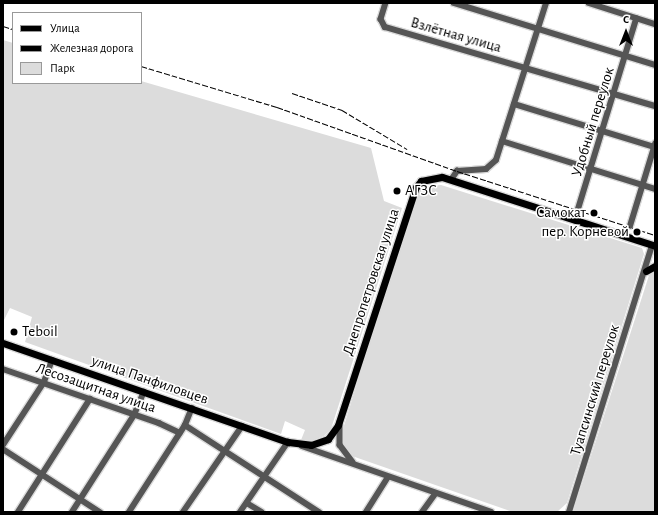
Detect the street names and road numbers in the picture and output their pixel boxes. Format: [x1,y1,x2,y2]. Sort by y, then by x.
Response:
street label: Взлётная улица [409,13,503,57]
street label: Удобный переулок [568,65,618,179]
street label: Днепропетровская улица [339,206,403,358]
street label: Туапсинский переулок [567,322,623,458]
street label: улица Панфиловцев [89,352,211,408]
street label: Лесозащитная улица [34,359,158,417]

